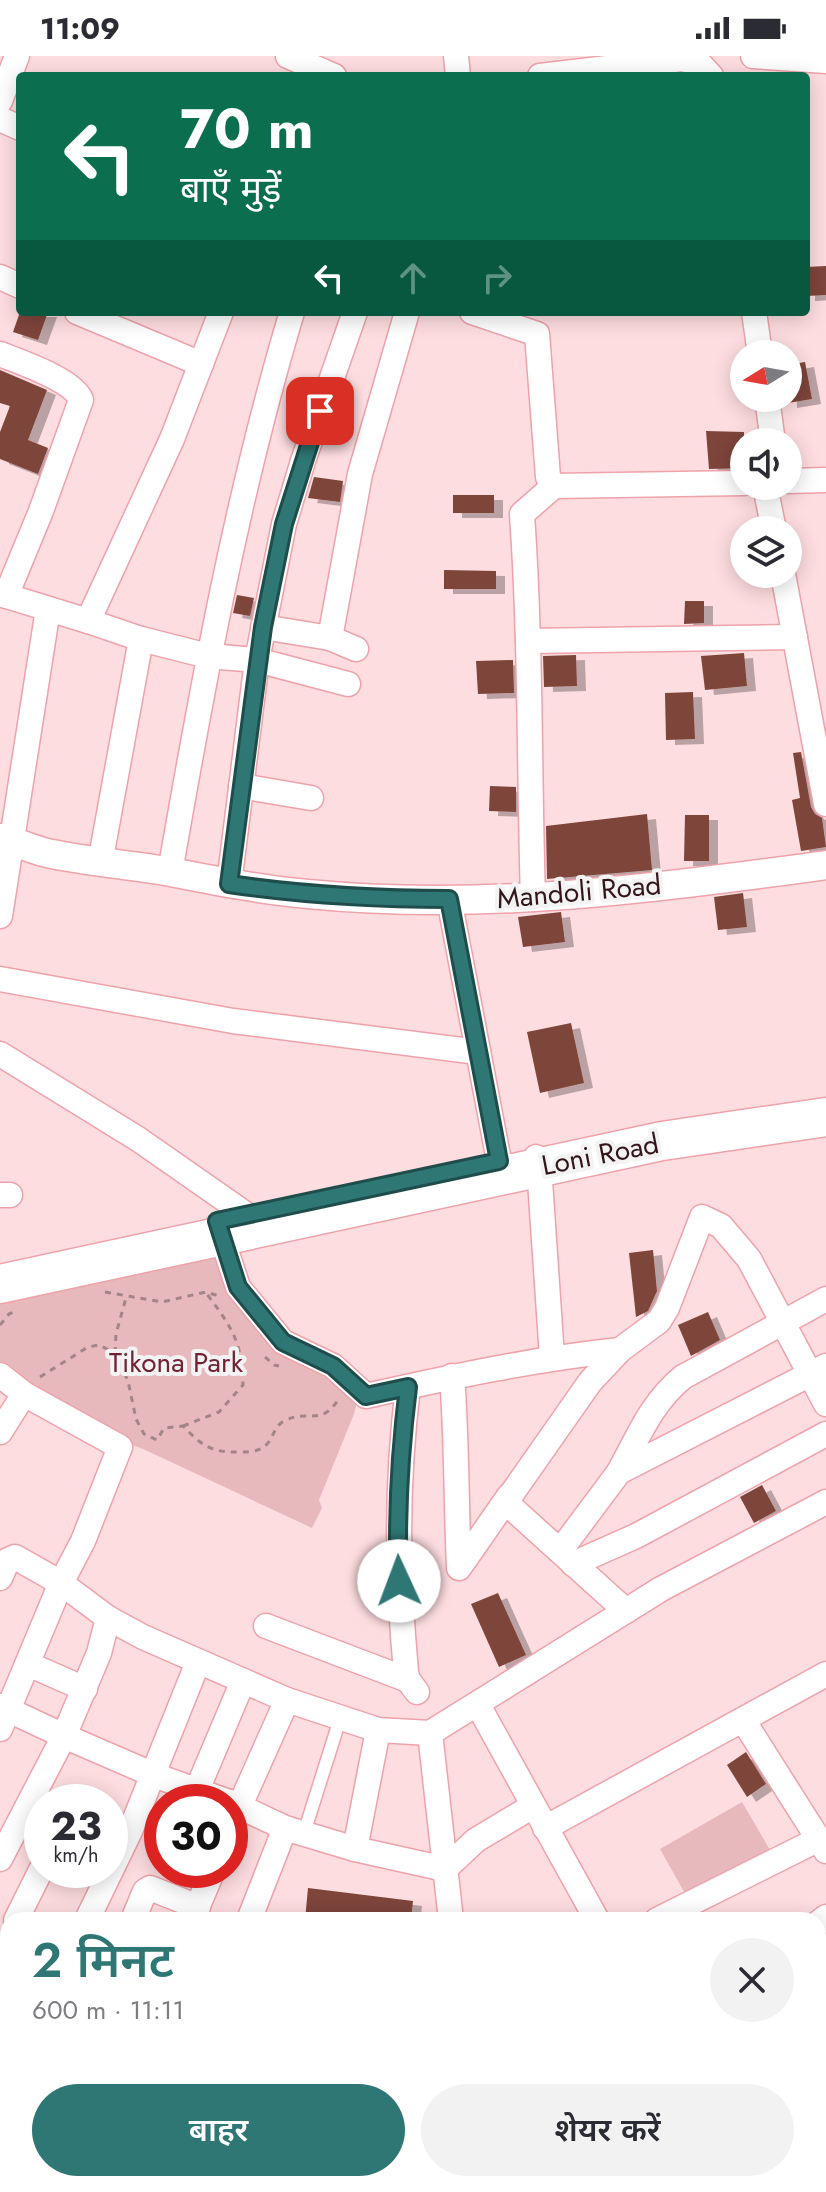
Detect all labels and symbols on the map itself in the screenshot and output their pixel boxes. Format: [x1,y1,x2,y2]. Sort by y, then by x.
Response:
north arrow [730,340,802,412]
pin [286,377,354,445]
street label: Mandoli Road [495,864,663,919]
street label: Loni Road [538,1123,662,1186]
park label: Tikona Park [109,1342,244,1383]
position arrow [357,1539,441,1623]
speed limit sign: 30 [144,1784,248,1888]

